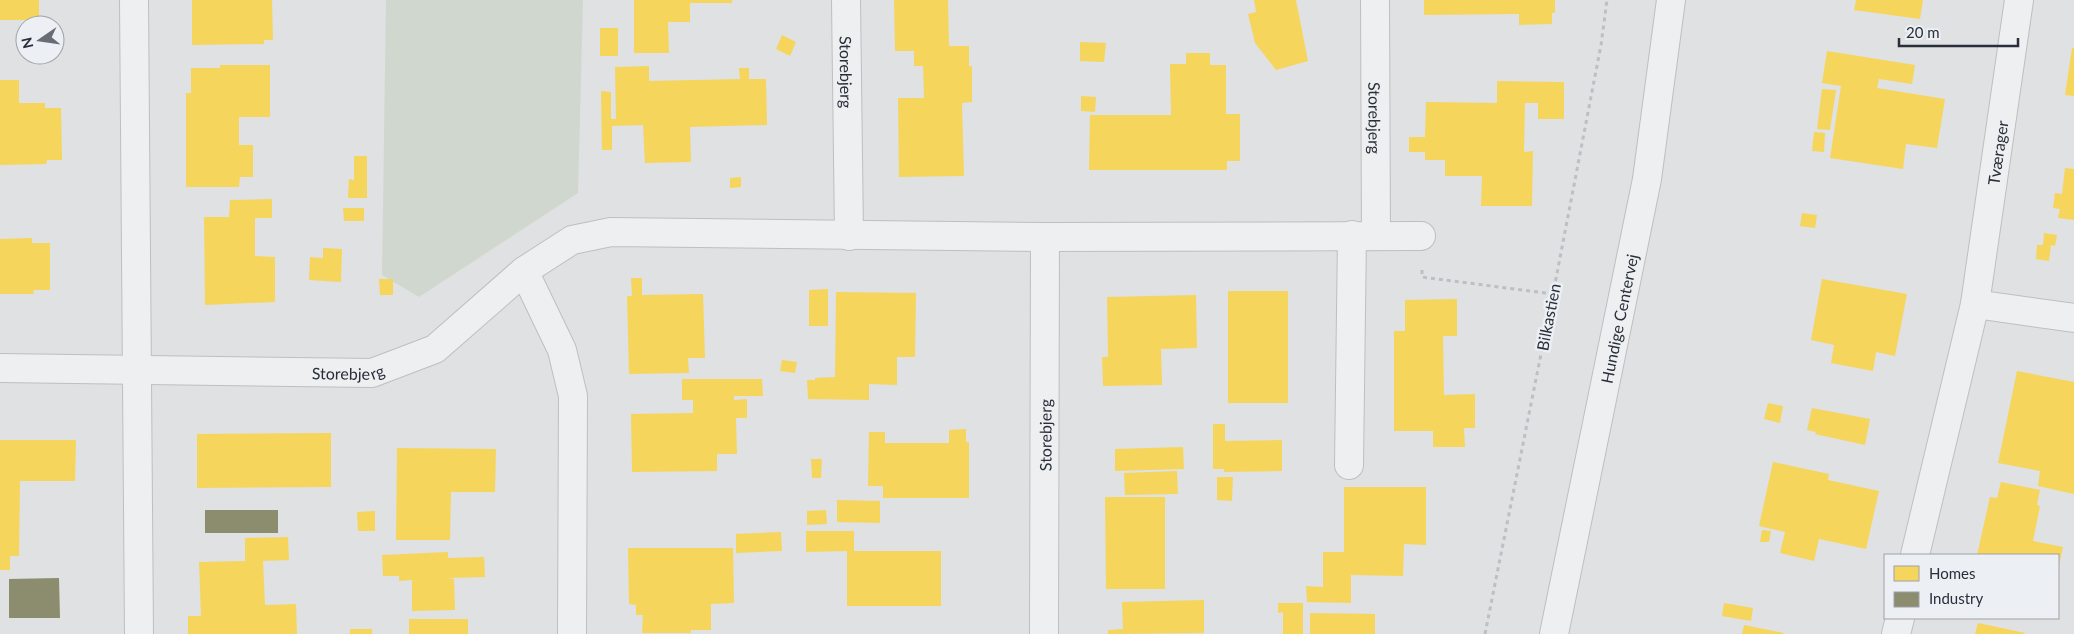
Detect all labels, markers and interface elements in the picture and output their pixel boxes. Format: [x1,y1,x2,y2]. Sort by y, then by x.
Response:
north arrow [15,15,65,65]
scale bar [1899,15,2018,47]
text: 20 m [1906,23,1940,41]
text: N [17,36,36,50]
street label: Storebjerg [837,36,857,108]
street label: Storebjerg [1366,82,1385,154]
street label: Tværager [1983,119,2011,186]
street label: Hundige Centervej [1596,252,1641,385]
street label: Bilkastien [1532,282,1564,352]
street label: Storebjerg [312,360,387,383]
street label: Storebjerg [1035,399,1054,471]
legend [1884,554,2059,619]
text: Homes [1929,564,1975,582]
text: Industry [1929,589,1984,607]

